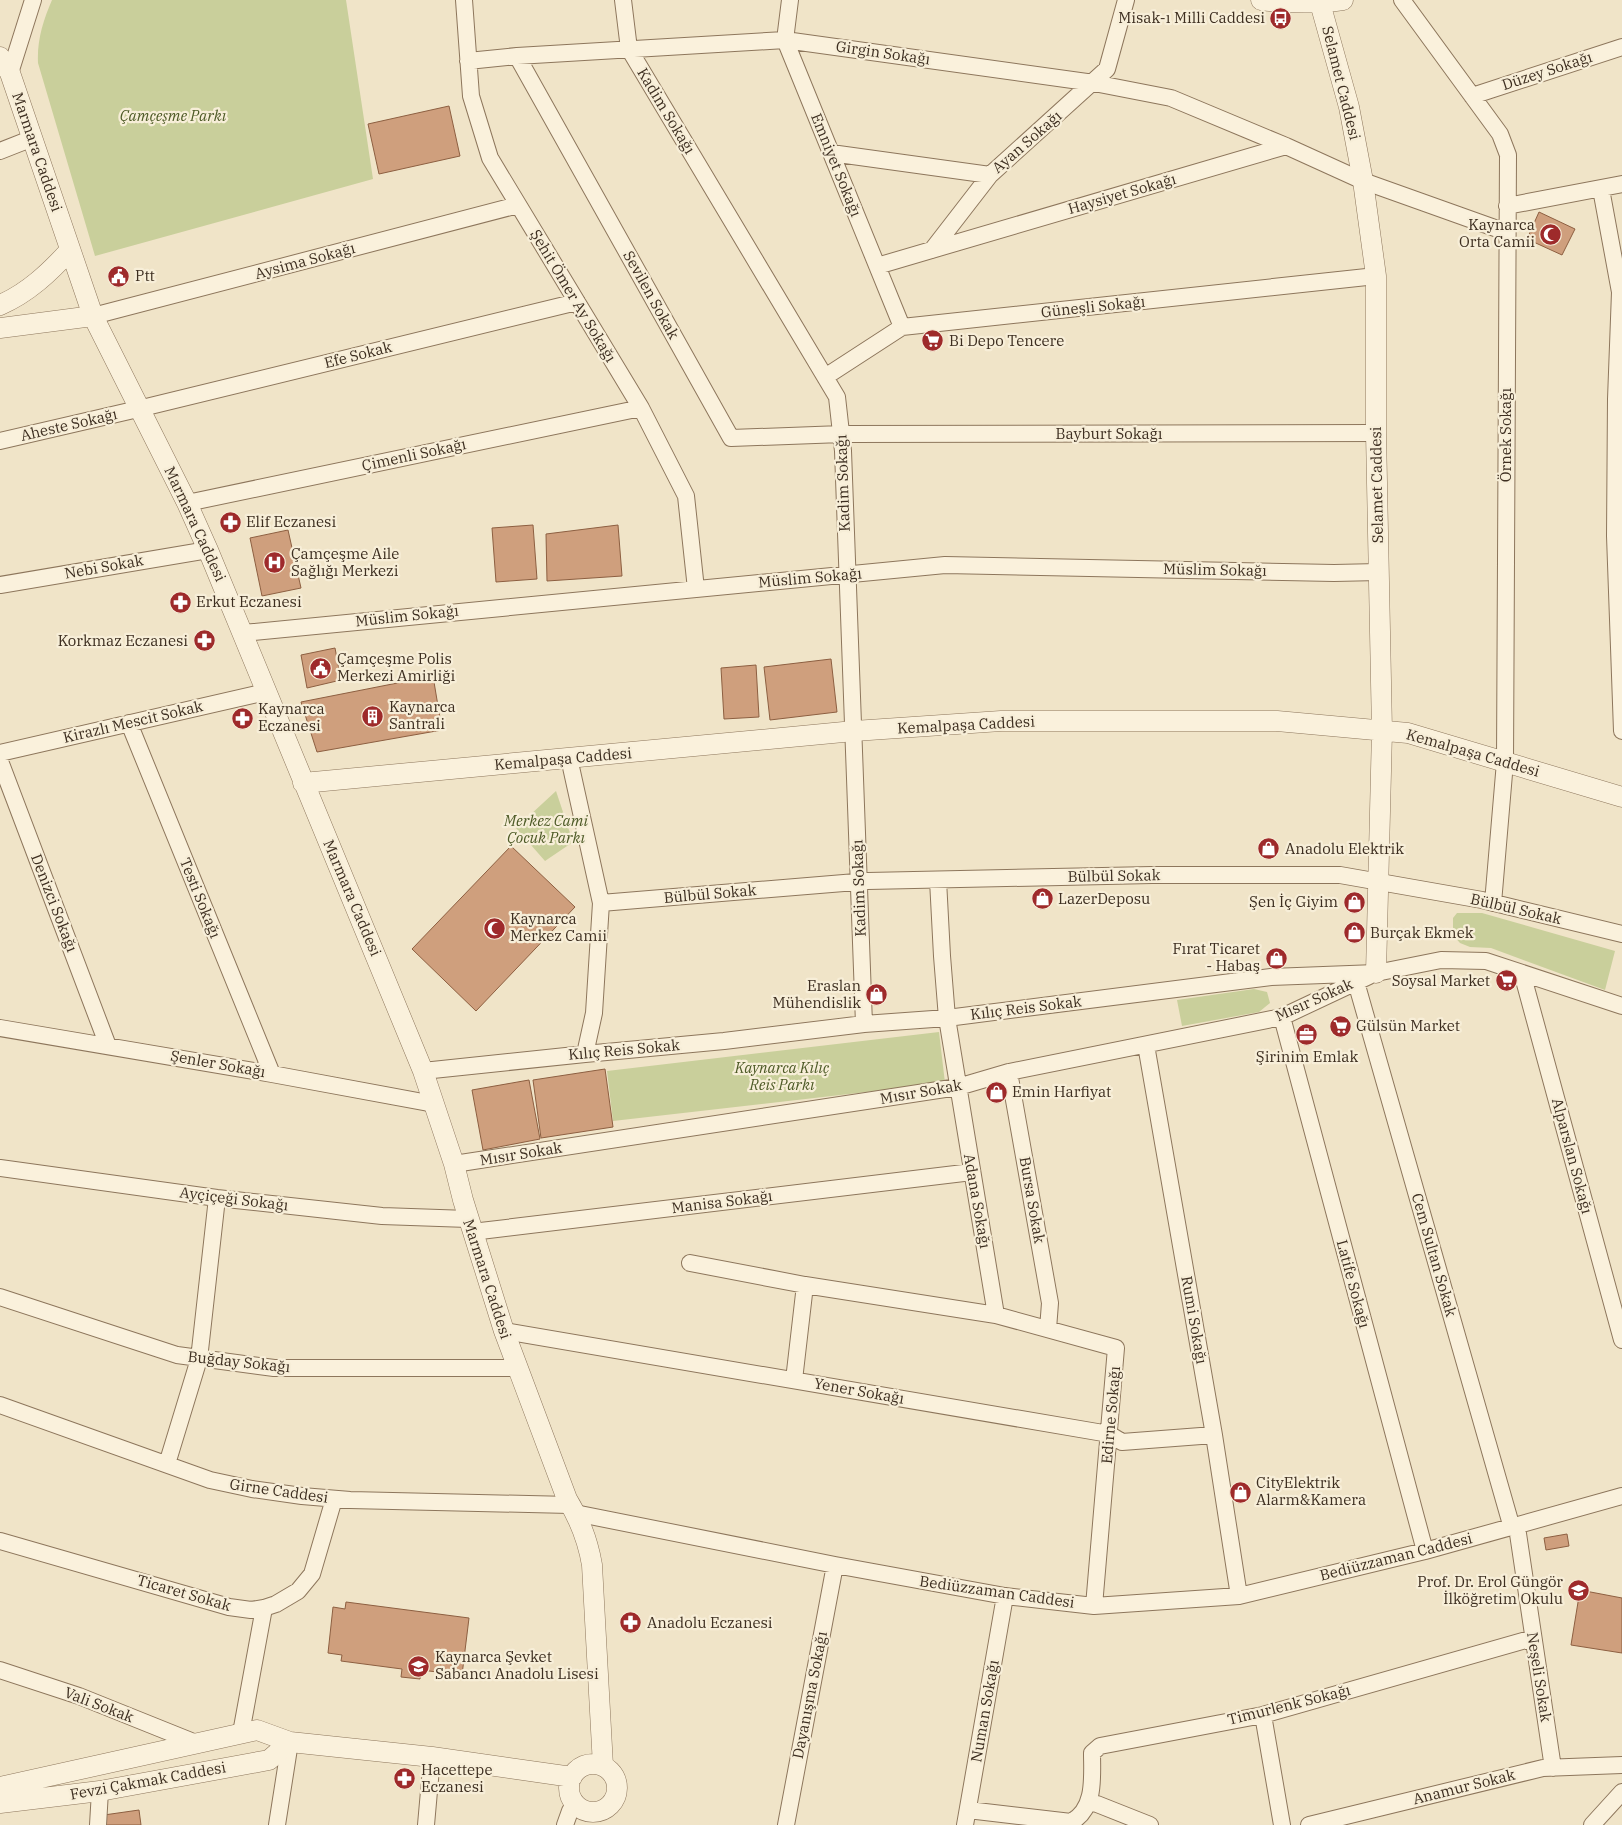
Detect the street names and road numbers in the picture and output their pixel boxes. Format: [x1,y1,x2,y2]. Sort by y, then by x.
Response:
street label: Selamet Caddesi [1318,24,1365,142]
street label: Girgin Sokağı [835,36,932,69]
street label: Düzey Sokağı [1499,47,1595,94]
street label: Kadim Sokağı [633,64,700,158]
street label: Marmara Caddesi [8,90,67,214]
street label: Ayan Sokağı [988,106,1066,177]
street label: Emniyet Sokağı [807,110,866,220]
street label: Haysiyet Sokağı [1066,169,1178,218]
street label: Şehit Ömer Ay Sokağı [526,226,621,366]
street label: Aysima Sokağı [253,238,357,283]
street label: Sevilen Sokak [619,247,684,343]
street label: Güneşli Sokağı [1040,292,1146,321]
street label: Efe Sokak [322,337,394,372]
street label: Örnek Sokağı [1496,388,1515,482]
street label: Aheste Sokağı [19,404,119,445]
street label: Bayburt Sokağı [1055,424,1163,443]
street label: Selamet Caddesi [1366,426,1387,544]
street label: Çimenli Sokağı [360,434,468,475]
street label: Kadim Sokağı [831,434,854,532]
street label: Marmara Caddesi [160,463,231,585]
street label: Nebi Sokak [63,550,145,583]
street label: Müslim Sokağı [1163,559,1267,580]
street label: Müslim Sokağı [757,563,863,591]
street label: Müslim Sokağı [354,601,460,630]
street label: Kirazlı Mescit Sokak [61,696,205,747]
street label: Kemalpaşa Caddesi [897,711,1036,738]
street label: Kemalpaşa Caddesi [1404,724,1542,781]
street label: Kemalpaşa Caddesi [493,743,633,774]
street label: Marmara Caddesi [319,837,386,959]
street label: Kadim Sokağı [847,839,870,937]
street label: Denizci Sokağı [27,851,82,955]
street label: Testi Sokağı [176,855,225,941]
street label: Bülbül Sokak [1067,865,1161,886]
street label: Bülbül Sokak [663,880,757,907]
street label: Bülbül Sokak [1469,889,1564,928]
street label: Mısır Sokak [1272,974,1356,1025]
street label: Kılıç Reis Sokak [969,991,1083,1024]
street label: Kılıç Reis Sokak [567,1035,681,1064]
street label: Şenler Sokağı [169,1046,267,1081]
street label: Mısır Sokak [878,1075,964,1108]
street label: Alparslan Sokağı [1548,1096,1597,1216]
street label: Mısır Sokak [478,1138,564,1169]
street label: Adana Sokağı [960,1152,995,1250]
street label: Bursa Sokak [1016,1155,1050,1245]
street label: Ayçiçeği Sokağı [179,1182,290,1215]
street label: Manisa Sokağı [670,1186,774,1217]
street label: Cem Sultan Sokak [1408,1191,1461,1319]
street label: Marmara Caddesi [459,1217,516,1341]
street label: Latife Sokağı [1333,1238,1374,1330]
street label: Rumi Sokağı [1177,1274,1212,1366]
street label: Buğday Sokağı [187,1347,292,1376]
street label: Edirne Sokağı [1097,1365,1124,1465]
street label: Yener Sokağı [812,1373,906,1408]
street label: Girne Caddesi [229,1474,330,1507]
street label: Bediüzzaman Caddesi [1318,1528,1474,1585]
street label: Ticaret Sokak [135,1570,234,1615]
street label: Bediüzzaman Caddesi [918,1571,1076,1612]
street label: Dayanışma Sokağı [788,1629,831,1760]
street label: Neşeli Sokak [1523,1631,1556,1723]
street label: Numan Sokağı [966,1658,1003,1764]
street label: Timurlenk Sokağı [1225,1680,1353,1729]
street label: Vali Sokak [62,1683,137,1727]
street label: Fevzi Çakmak Caddesi [68,1757,228,1804]
street label: Anamur Sokak [1411,1765,1517,1808]

